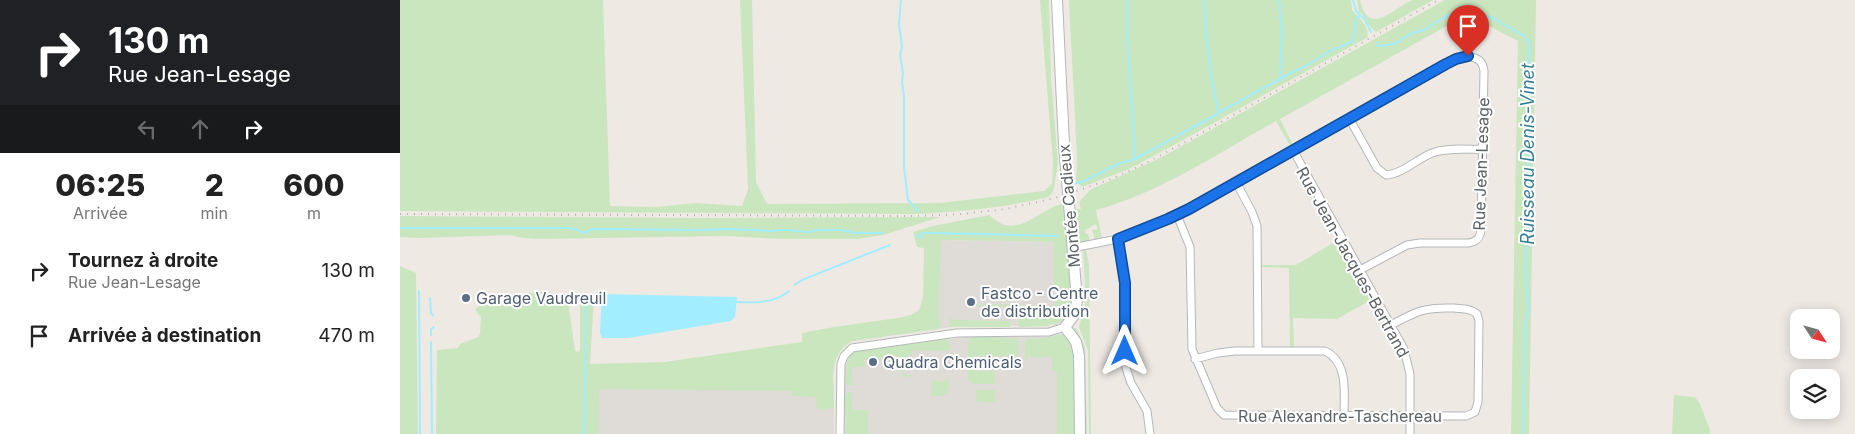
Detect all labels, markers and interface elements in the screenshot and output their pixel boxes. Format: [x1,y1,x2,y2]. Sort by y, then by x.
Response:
pin [1447,5,1489,56]
icon: arrive [1454,12,1482,40]
text: 130 m [108,19,210,61]
icon: right [25,20,90,85]
text: Rue Jean-Lesage [108,61,291,87]
water label: Ruisseau Denis-Vinet [1517,62,1538,245]
street label: Rue Jean-Lesage [1469,97,1493,231]
icon: left [133,115,161,143]
icon: ahead [186,115,214,143]
icon: right [239,115,267,143]
street label: Montée Cadieux [1054,143,1084,268]
street label: Rue Jean-Jacques-Bertrand [1292,163,1414,361]
text: 06:25 [55,167,145,203]
text: 2 [205,167,224,203]
text: 600 [283,167,345,203]
text: Arrivée [73,203,128,223]
text: min [201,203,228,223]
text: m [307,203,321,223]
text: Tournez à droite [68,249,218,272]
icon: right [25,257,53,285]
text: 130 m [322,259,375,282]
text: Rue Jean-Lesage [68,272,201,292]
place label: Fastco - Centre de distribution [981,283,1098,321]
place label: Garage Vaudreuil [476,288,606,308]
marker: Garage Vaudreuil [460,292,472,304]
marker: Fastco - Centre de distribution [965,296,977,308]
north arrow [1790,309,1840,359]
map controls [1790,309,1840,419]
icon: arrive [25,322,53,350]
text: Arrivée à destination [68,324,261,347]
text: 470 m [318,324,375,347]
position arrow [1098,324,1150,376]
place label: Quadra Chemicals [883,352,1022,372]
marker: Quadra Chemicals [867,356,879,368]
button: layers [1790,369,1840,419]
street label: Rue Alexandre-Taschereau [1238,406,1442,426]

